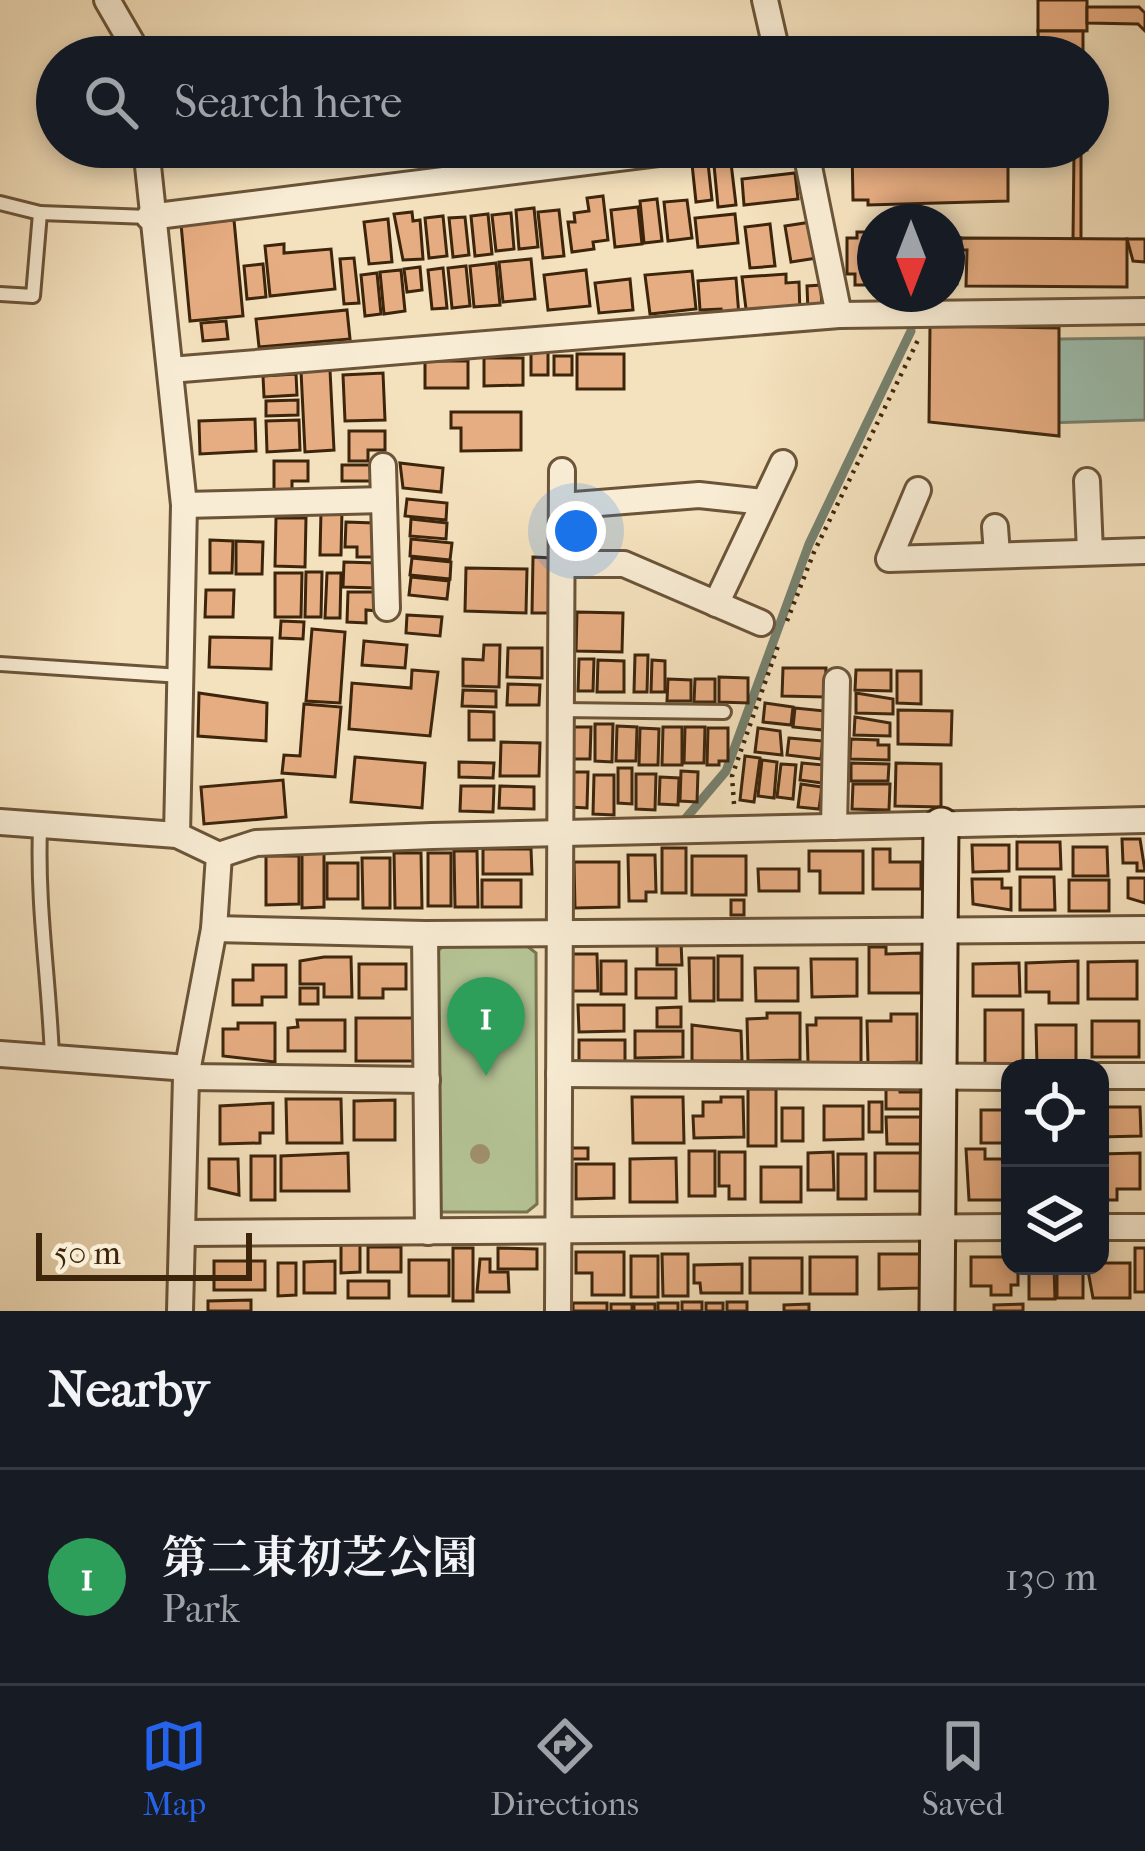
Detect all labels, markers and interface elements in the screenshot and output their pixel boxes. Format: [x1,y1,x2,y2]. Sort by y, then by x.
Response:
search box [36,36,1109,168]
icon: search [78,69,144,135]
text: Search here [174,76,402,129]
north arrow [857,204,965,312]
your location [546,501,606,561]
pin: 1 [447,977,525,1076]
map controls [1001,1059,1109,1275]
button: locate [1001,1059,1109,1167]
button: layers [1001,1167,1109,1275]
scale bar [36,1227,252,1280]
text: 50 m [54,1234,121,1273]
text: Nearby [48,1359,209,1419]
text: 第二東初芝公園 [162,1532,477,1585]
text: 1 [80,1554,94,1600]
text: 130 m [1005,1554,1097,1600]
text: Park [162,1586,240,1632]
tab: Map [141,1713,207,1824]
tab: Directions [490,1713,639,1824]
tab: Saved [922,1713,1004,1824]

